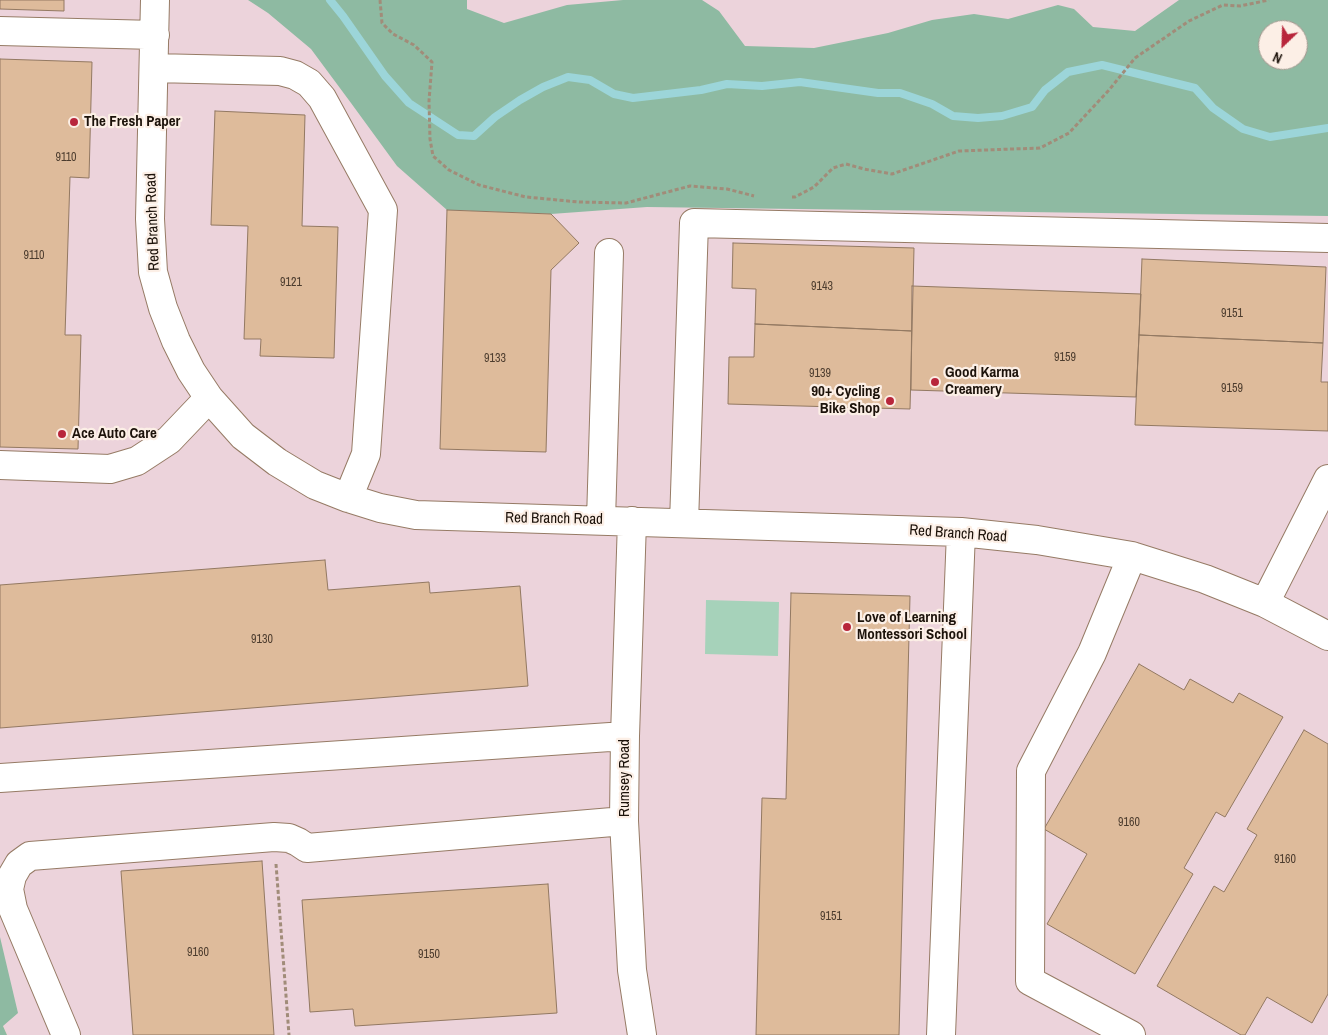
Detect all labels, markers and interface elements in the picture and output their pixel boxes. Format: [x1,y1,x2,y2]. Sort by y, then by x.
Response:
north arrow [1258,20,1308,70]
text: N [1270,48,1285,68]
place label: The Fresh Paper [84,113,180,131]
marker: The Fresh Paper [68,116,80,128]
house number: 9110 [55,151,77,165]
street label: Red Branch Road [142,173,164,271]
house number: 9110 [23,249,45,263]
house number: 9121 [280,276,302,290]
house number: 9143 [811,280,833,294]
house number: 9151 [1221,307,1243,321]
house number: 9159 [1054,351,1076,365]
house number: 9133 [484,352,506,366]
place label: Good Karma Creamery [945,364,1019,399]
house number: 9139 [809,367,831,381]
marker: Good Karma Creamery [929,376,941,388]
house number: 9159 [1221,382,1243,396]
place label: 90+ Cycling Bike Shop [811,383,880,418]
marker: 90+ Cycling Bike Shop [884,395,896,407]
place label: Ace Auto Care [72,425,157,443]
marker: Ace Auto Care [56,428,68,440]
street label: Red Branch Road [505,509,603,529]
street label: Red Branch Road [909,522,1007,546]
place label: Love of Learning Montessori School [857,609,967,644]
marker: Love of Learning Montessori School [841,621,853,633]
house number: 9130 [251,633,273,647]
street label: Rumsey Road [616,739,634,817]
house number: 9160 [1118,816,1140,830]
house number: 9160 [1274,853,1296,867]
house number: 9151 [820,910,842,924]
house number: 9160 [187,946,209,960]
house number: 9150 [418,948,440,962]

